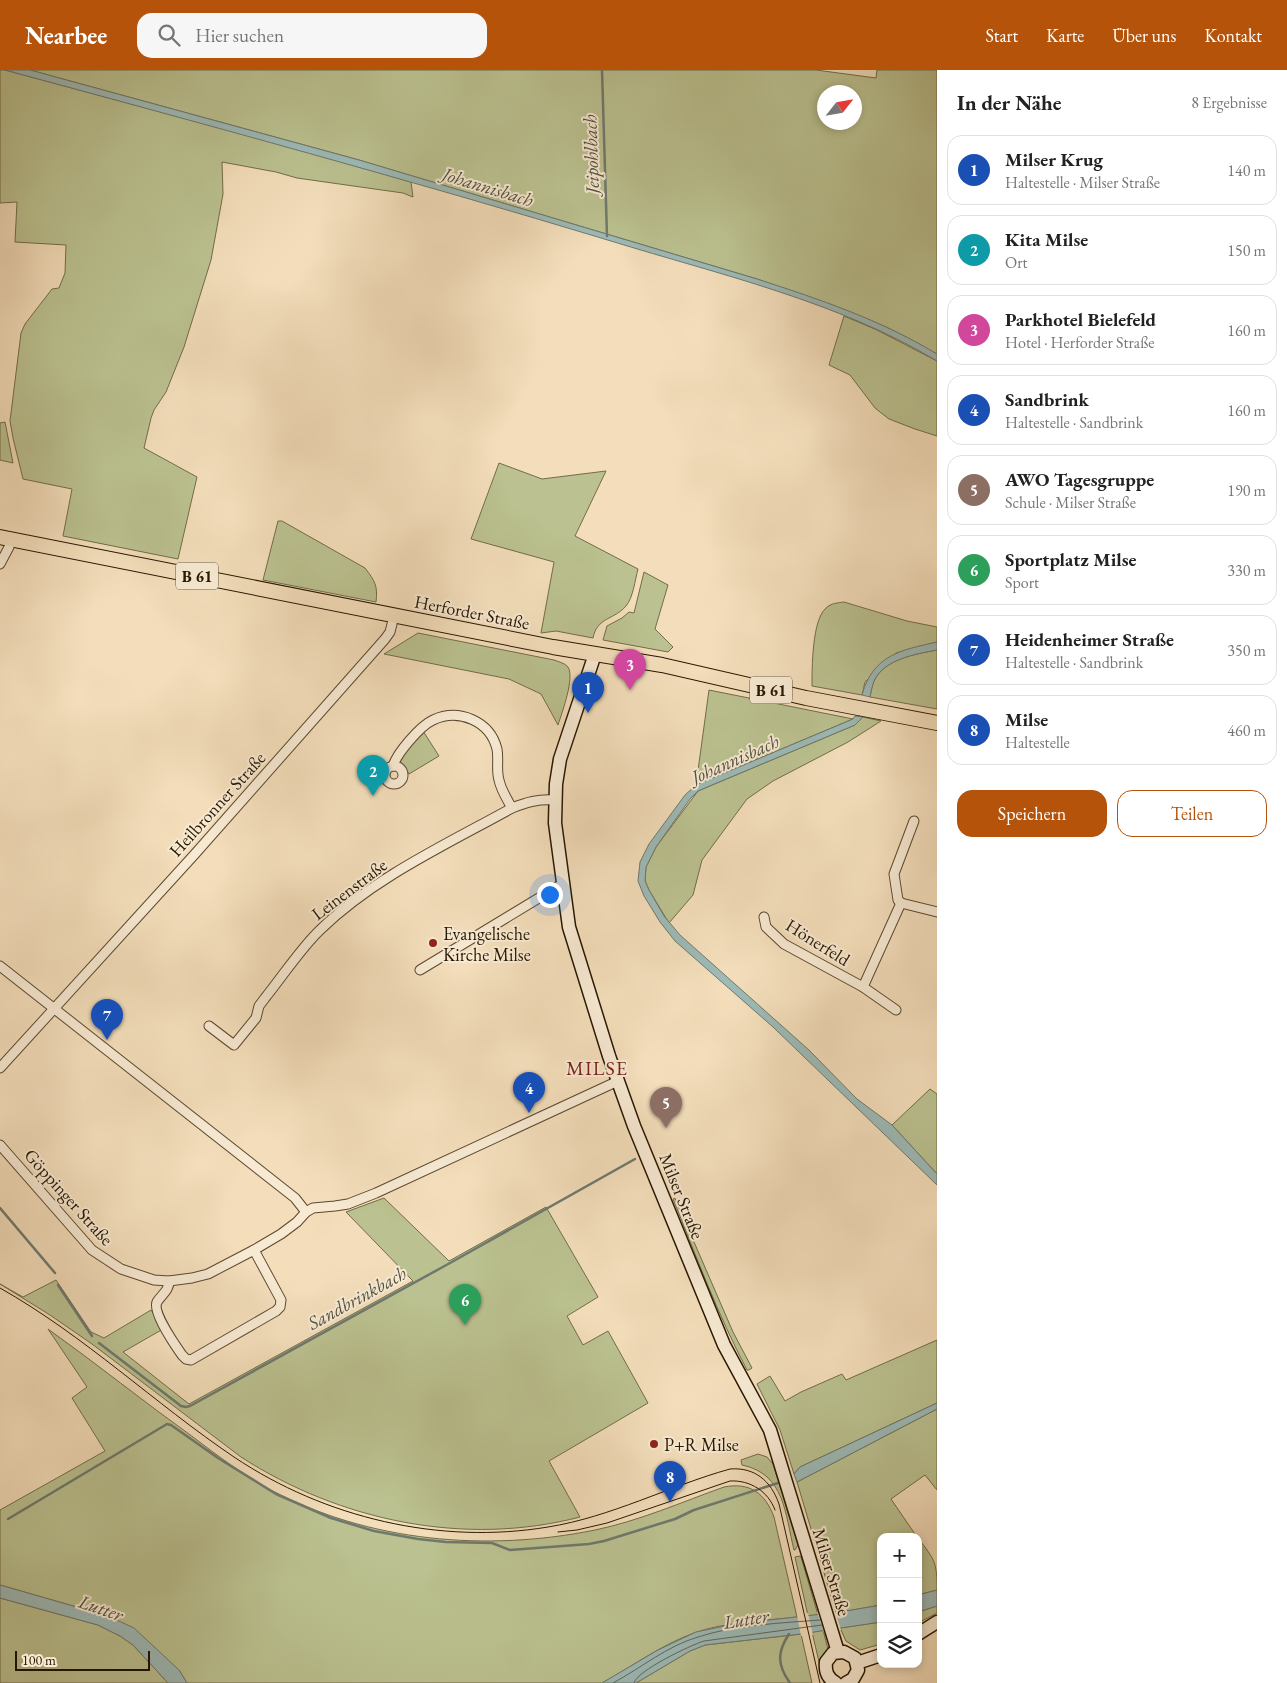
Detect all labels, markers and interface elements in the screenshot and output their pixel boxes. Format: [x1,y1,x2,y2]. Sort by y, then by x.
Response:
search box [137,13,487,58]
text: Nearbee [25,20,107,51]
icon: search [155,21,183,49]
text: Hier suchen [195,23,284,48]
text: Start [985,24,1018,47]
text: Karte [1046,24,1084,47]
text: Über uns [1112,24,1176,47]
text: Kontakt [1204,24,1262,47]
north arrow [817,85,862,130]
text: In der Nähe [957,89,1062,116]
text: 8 Ergebnisse [1191,92,1267,113]
water label: Jeipohlbach [577,114,605,198]
text: Milser Krug [1005,147,1103,172]
water label: Johannisbach [436,160,536,213]
text: 1 [970,160,978,181]
text: 140 m [1227,160,1266,181]
text: Haltestelle · Milser Straße [1005,172,1160,193]
text: Kita Milse [1005,227,1088,252]
text: 2 [970,240,978,261]
text: 150 m [1227,240,1266,261]
text: Ort [1005,252,1028,273]
text: Parkhotel Bielefeld [1005,307,1156,332]
text: 3 [970,320,978,341]
text: 160 m [1227,320,1266,341]
text: Hotel · Herforder Straße [1005,332,1154,353]
text: Sandbrink [1005,387,1089,412]
text: 4 [970,400,978,421]
text: 160 m [1227,400,1266,421]
text: Haltestelle · Sandbrink [1005,412,1143,433]
text: AWO Tagesgruppe [1005,467,1154,492]
text: 5 [970,480,978,501]
text: 190 m [1227,480,1266,501]
text: Schule · Milser Straße [1005,492,1136,513]
text: Sportplatz Milse [1005,547,1136,572]
text: 6 [970,560,978,581]
text: 330 m [1227,560,1266,581]
road number: B 61 [176,562,218,590]
text: Sport [1005,572,1039,593]
street label: Herforder Straße [412,590,532,634]
text: Heidenheimer Straße [1005,627,1174,652]
text: 7 [970,640,978,661]
text: 350 m [1227,640,1266,661]
pin: 3 [614,649,646,690]
text: Haltestelle · Sandbrink [1005,652,1143,673]
pin: 1 [572,672,604,713]
road number: B 61 [750,676,792,704]
text: Milse [1005,707,1048,732]
text: 8 [970,720,978,741]
text: 460 m [1227,720,1266,741]
water label: Johannisbach [684,729,783,791]
text: Haltestelle [1005,732,1070,753]
street label: Heilbronner Straße [164,747,270,861]
pin: 2 [357,755,389,796]
button: Speichern [957,790,1107,837]
button: Teilen [1117,790,1267,837]
street label: Leinenstraße [307,853,391,925]
your location [537,882,563,908]
street label: Hönerfeld [781,913,855,971]
place label: Evangelische Kirche Milse [443,922,531,966]
marker: Evangelische Kirche Milse [427,937,439,949]
pin: 7 [91,999,123,1040]
district label: MILSE [566,1055,628,1081]
pin: 4 [513,1072,545,1113]
pin: 5 [650,1087,682,1128]
street label: Göppinger Straße [20,1144,118,1250]
street label: Milser Straße [654,1150,710,1242]
water label: Sandbrinkbach [302,1261,411,1336]
pin: 6 [449,1284,481,1325]
place label: P+R Milse [664,1433,739,1456]
marker: P+R Milse [648,1438,660,1450]
pin: 8 [654,1461,686,1502]
street label: Milser Straße [808,1525,856,1619]
map controls [877,1533,922,1668]
button: + [877,1533,922,1578]
button: − [877,1578,922,1623]
water label: Lutter [74,1588,127,1627]
water label: Lutter [721,1603,771,1635]
button: layers [877,1623,922,1668]
scale bar [15,1648,150,1671]
text: 100 m [22,1651,56,1669]

